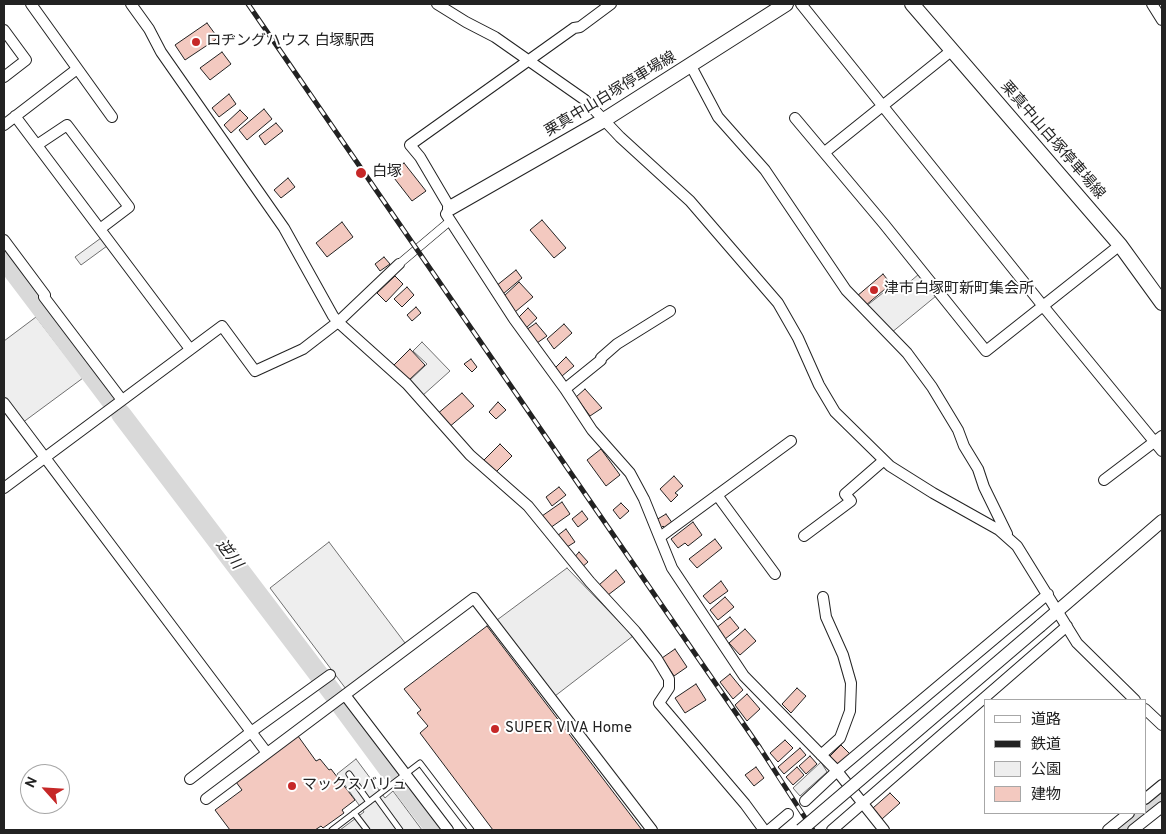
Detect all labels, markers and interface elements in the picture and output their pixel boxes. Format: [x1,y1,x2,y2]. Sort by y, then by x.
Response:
place label: ロヂングハウス 白塚駅西 [206,33,375,51]
marker: ロヂングハウス 白塚駅西 [190,36,202,48]
street label: 栗真中山白塚停車場線 [542,49,680,141]
street label: 栗真中山白塚停車場線 [996,78,1108,204]
place label: 白塚 [372,164,402,182]
marker: 白塚 [354,166,368,180]
place label: 津市白塚町新町集会所 [884,281,1034,299]
marker: 津市白塚町新町集会所 [868,284,880,296]
water label: 逆川 [211,536,245,574]
legend [984,699,1146,814]
text: 道路 [1031,711,1061,730]
place label: SUPER VIVA Home [505,720,632,738]
marker: SUPER VIVA Home [489,723,501,735]
text: 鉄道 [1031,736,1061,755]
text: 公園 [1031,761,1061,780]
north arrow [20,764,70,814]
text: N [22,774,42,791]
place label: マックスバリュ [302,777,407,795]
marker: マックスバリュ [286,780,298,792]
text: 建物 [1031,786,1061,805]

